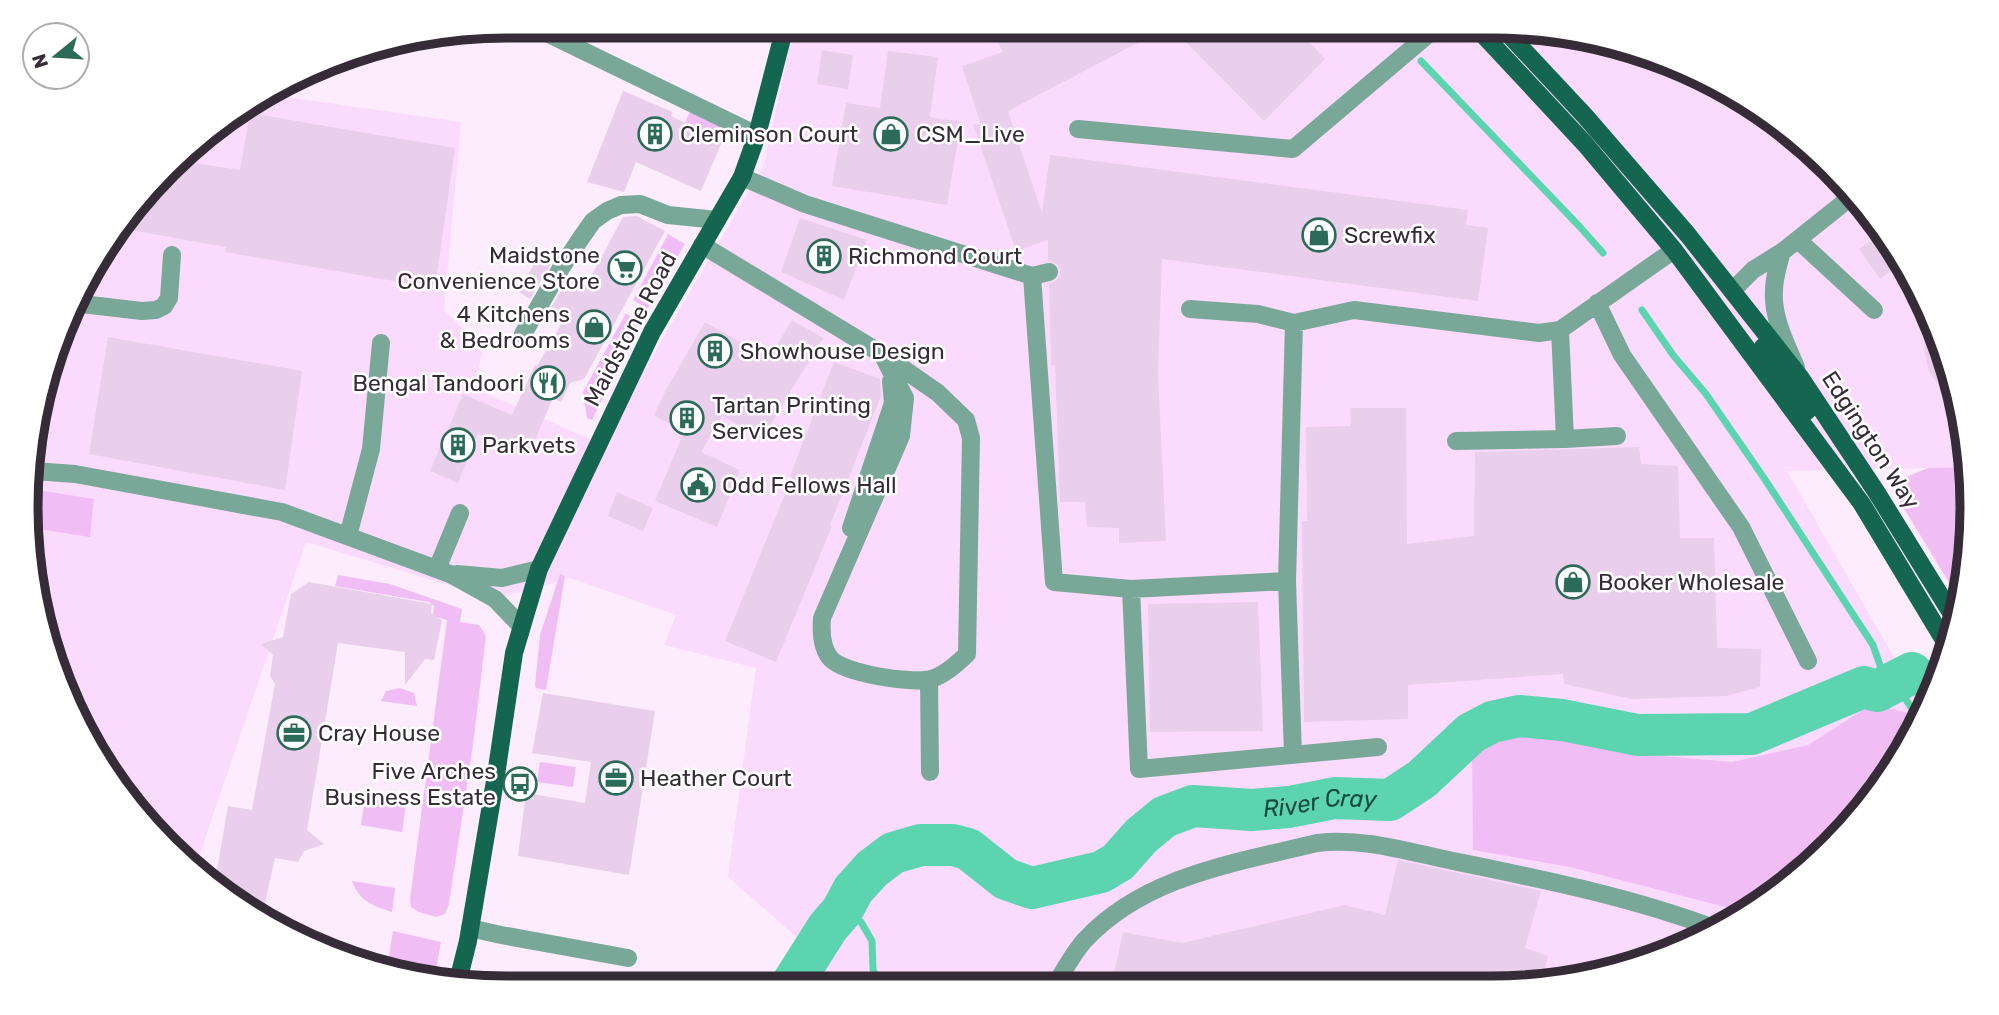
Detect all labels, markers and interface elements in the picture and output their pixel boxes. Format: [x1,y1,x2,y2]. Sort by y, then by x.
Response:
north arrow [21,21,91,91]
text: N [27,51,53,71]
building icon: Cleminson Court [636,115,674,153]
shop icon: CSM_Live [872,115,910,153]
place label: Cleminson Court [680,120,858,148]
place label: CSM_Live [916,120,1025,148]
shop icon: Screwfix [1300,216,1338,254]
place label: Screwfix [1344,221,1436,249]
building icon: Richmond Court [805,237,843,275]
place label: Maidstone Convenience Store [397,241,600,295]
place label: Richmond Court [848,242,1022,270]
street label: Maidstone Road [577,247,683,411]
supermarket icon: Maidstone Convenience Store [606,249,644,287]
place label: 4 Kitchens & Bedrooms [439,300,570,354]
shop icon: 4 Kitchens & Bedrooms [575,308,613,346]
building icon: Showhouse Design [696,332,734,370]
place label: Showhouse Design [740,337,945,365]
restaurant icon: Bengal Tandoori [529,364,567,402]
street label: Edgington Way [1816,366,1926,515]
place label: Bengal Tandoori [353,369,524,397]
place label: Tartan Printing Services [712,391,871,445]
building icon: Tartan Printing Services [668,399,706,437]
building icon: Parkvets [439,426,477,464]
place label: Parkvets [482,431,576,459]
public building icon: Odd Fellows Hall [679,466,717,504]
place label: Odd Fellows Hall [722,471,897,499]
shop icon: Booker Wholesale [1554,563,1592,601]
place label: Booker Wholesale [1598,568,1784,596]
office icon: Cray House [275,714,313,752]
place label: Cray House [318,719,440,747]
place label: Five Arches Business Estate [324,757,496,811]
office icon: Heather Court [597,759,635,797]
place label: Heather Court [640,764,792,792]
bus stop icon: Five Arches Business Estate [501,765,539,803]
water label: River Cray [1262,783,1378,823]

